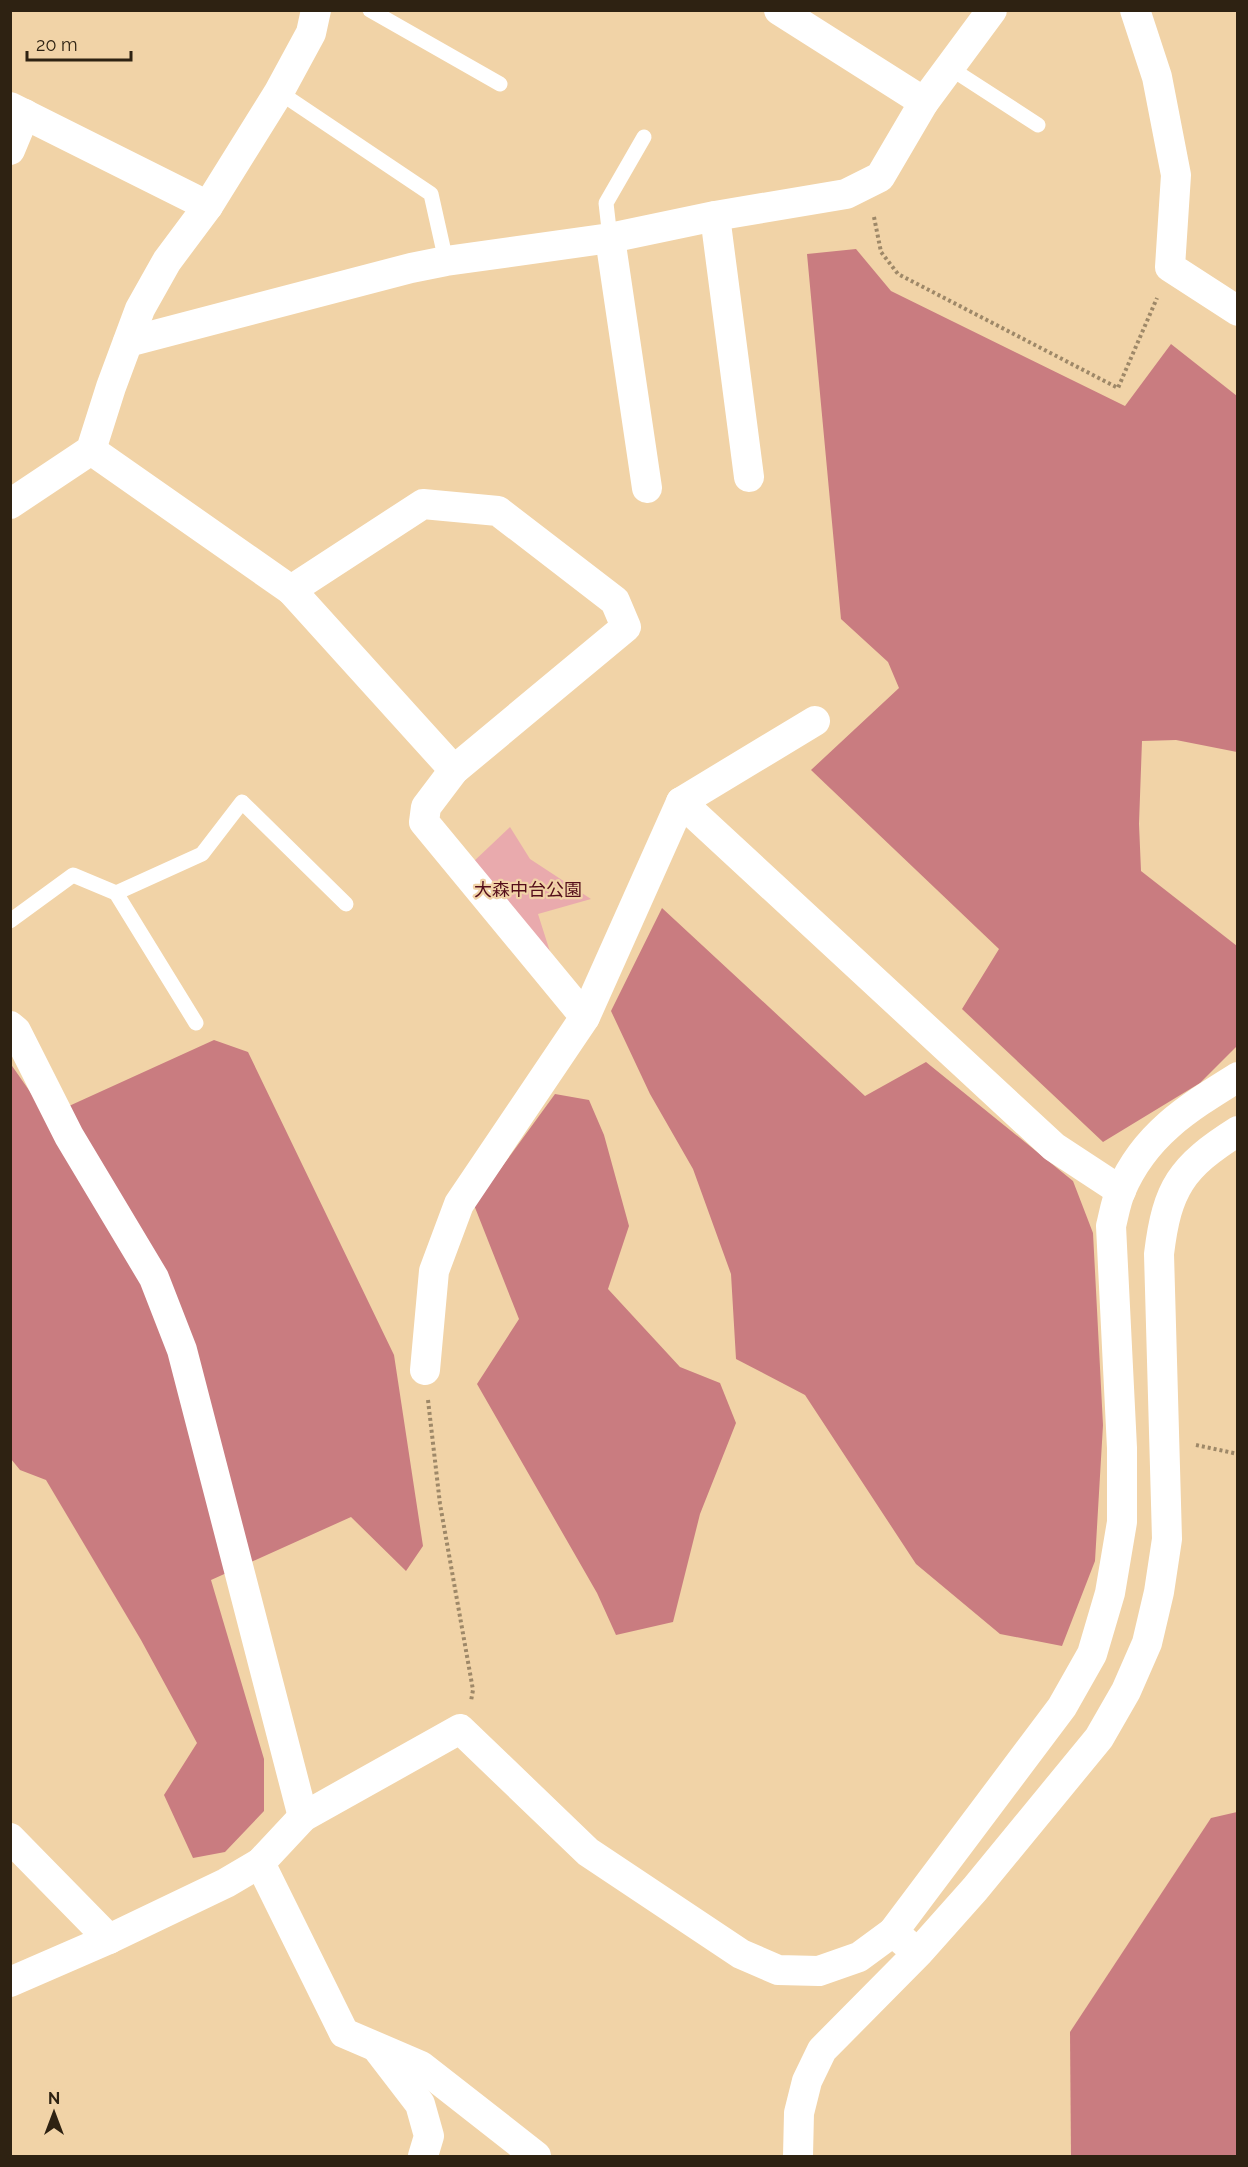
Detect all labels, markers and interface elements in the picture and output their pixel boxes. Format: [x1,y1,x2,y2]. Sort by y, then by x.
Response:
scale bar [27,24,130,62]
text: 20 m [36,34,78,55]
park label: 大森中台公園 [474,879,582,900]
north arrow [24,2083,84,2143]
text: N [48,2089,60,2108]

